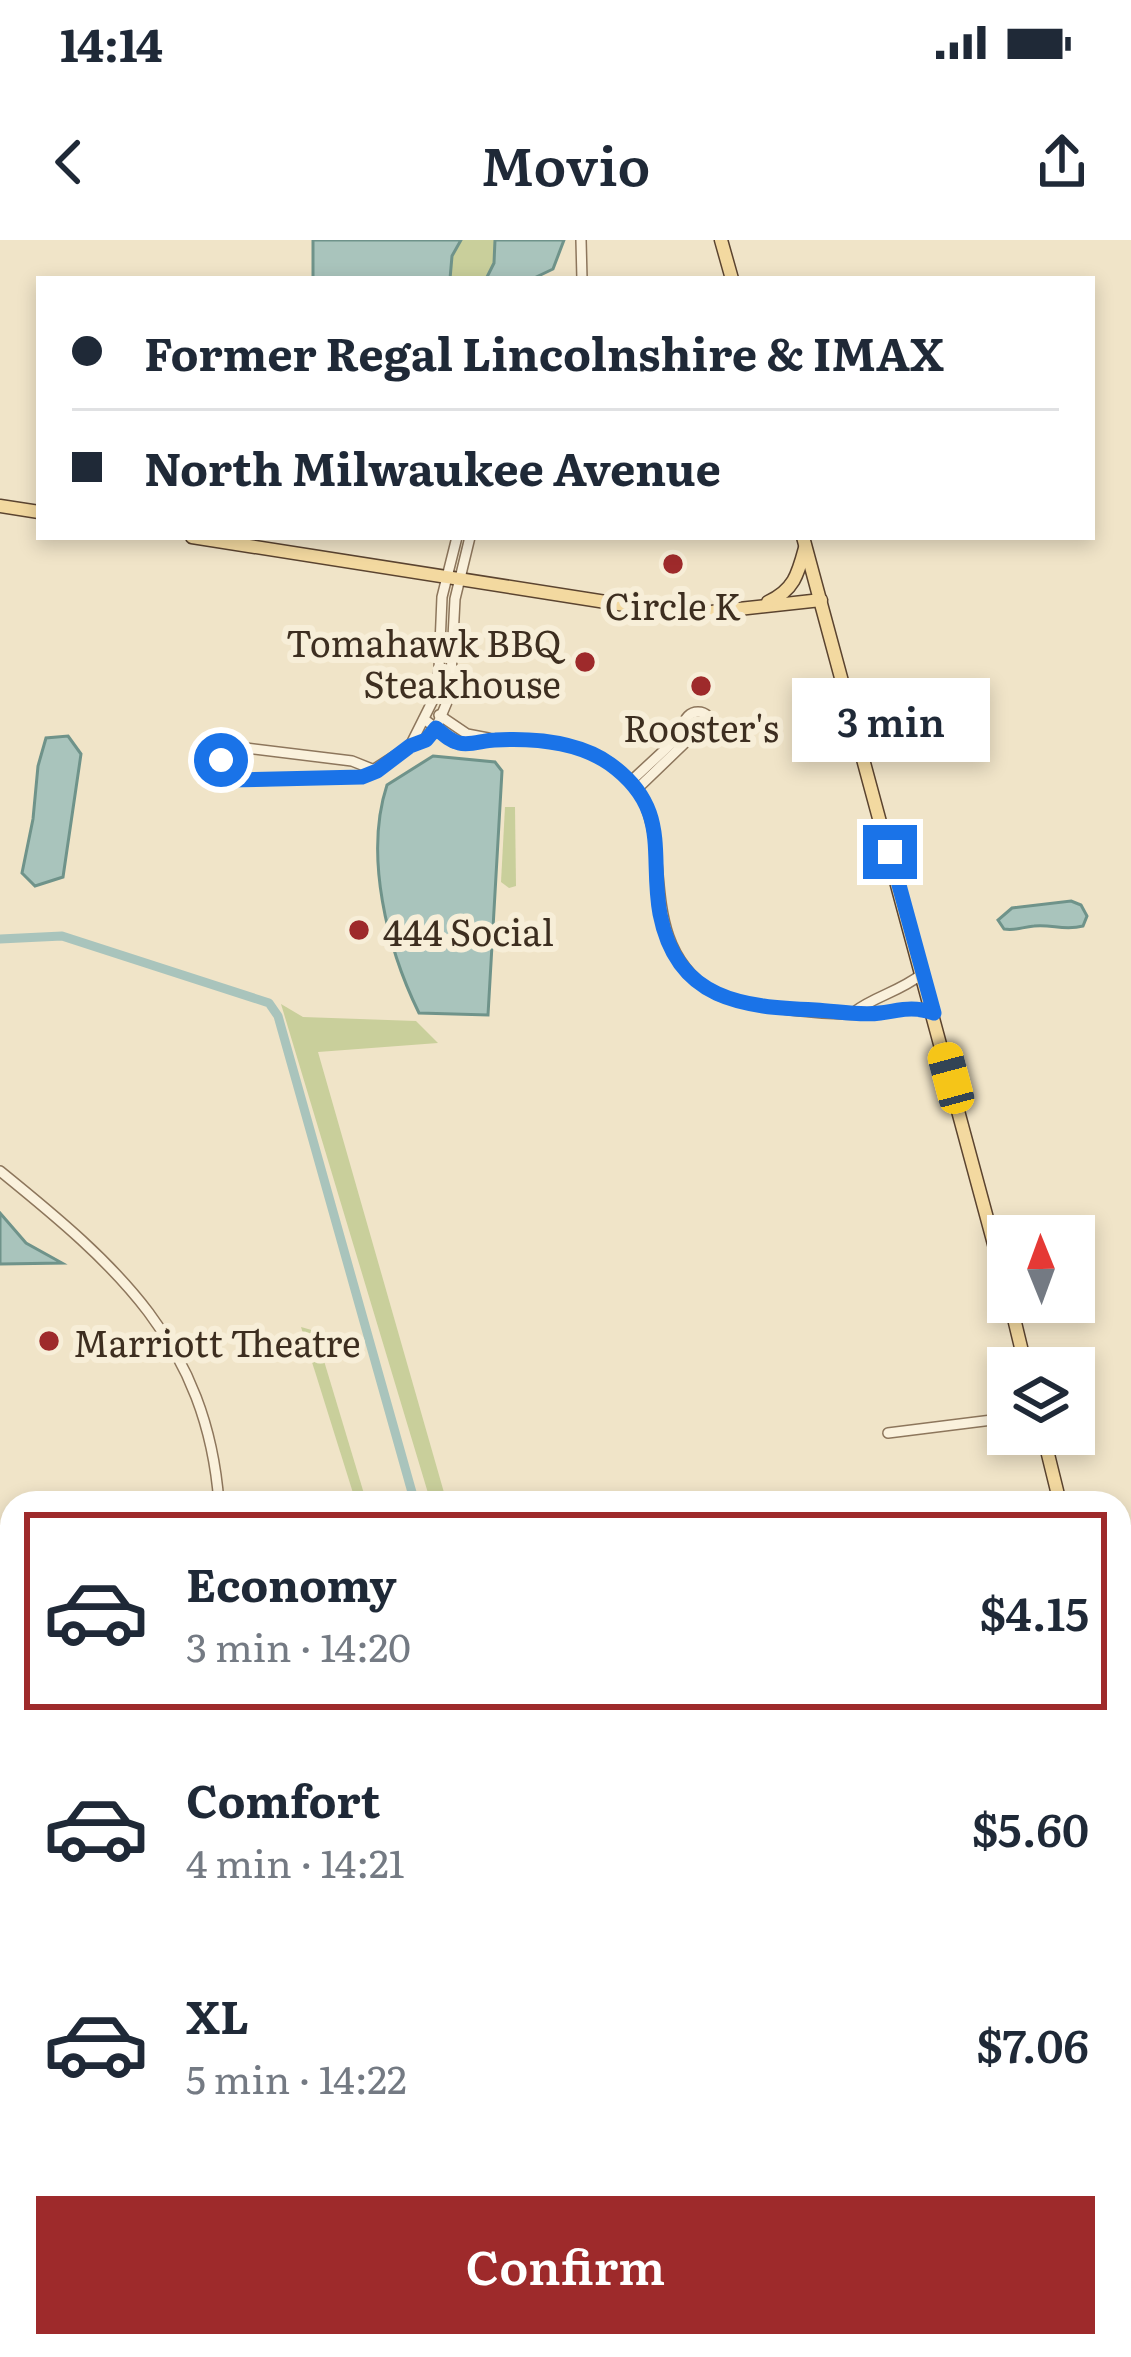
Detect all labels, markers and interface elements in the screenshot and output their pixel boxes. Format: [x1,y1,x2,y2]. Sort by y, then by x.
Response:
text: 14:14 [60,9,163,76]
text: Movio [481,122,650,203]
icon: back [36,129,102,195]
icon: share [1029,129,1095,195]
text: Former Regal Lincolnshire & IMAX [144,318,944,385]
text: North Milwaukee Avenue [144,433,721,500]
marker: Circle K [660,551,686,577]
place label: Circle K [605,578,741,631]
place label: Tomahawk BBQ Steakhouse [286,615,566,709]
marker: Tomahawk BBQ Steakhouse [572,649,598,675]
marker: Rooster's [688,673,714,699]
callout: 3 min [791,678,989,762]
text: 3 min [837,691,945,749]
place label: Rooster's [623,700,779,753]
route start [194,733,248,787]
route end [863,825,917,879]
place label: 444 Social [383,904,554,957]
marker: 444 Social [346,917,372,943]
car [924,1039,978,1117]
north arrow [987,1215,1095,1323]
map controls [987,1215,1095,1455]
place label: Marriott Theatre [73,1315,361,1368]
marker: Marriott Theatre [36,1328,62,1354]
button: layers [987,1347,1095,1455]
text: Economy [186,1549,397,1616]
icon: car [42,1557,150,1665]
text: $4.15 [979,1578,1089,1645]
text: 3 min · 14:20 [186,1616,411,1674]
text: Comfort [186,1765,380,1832]
icon: car [42,1773,150,1881]
text: $5.60 [972,1794,1089,1861]
text: 4 min · 14:21 [186,1832,405,1890]
text: XL [186,1981,249,2048]
icon: car [42,1989,150,2097]
text: $7.06 [976,2010,1089,2077]
text: 5 min · 14:22 [186,2048,407,2106]
button: Confirm [36,2196,1095,2334]

